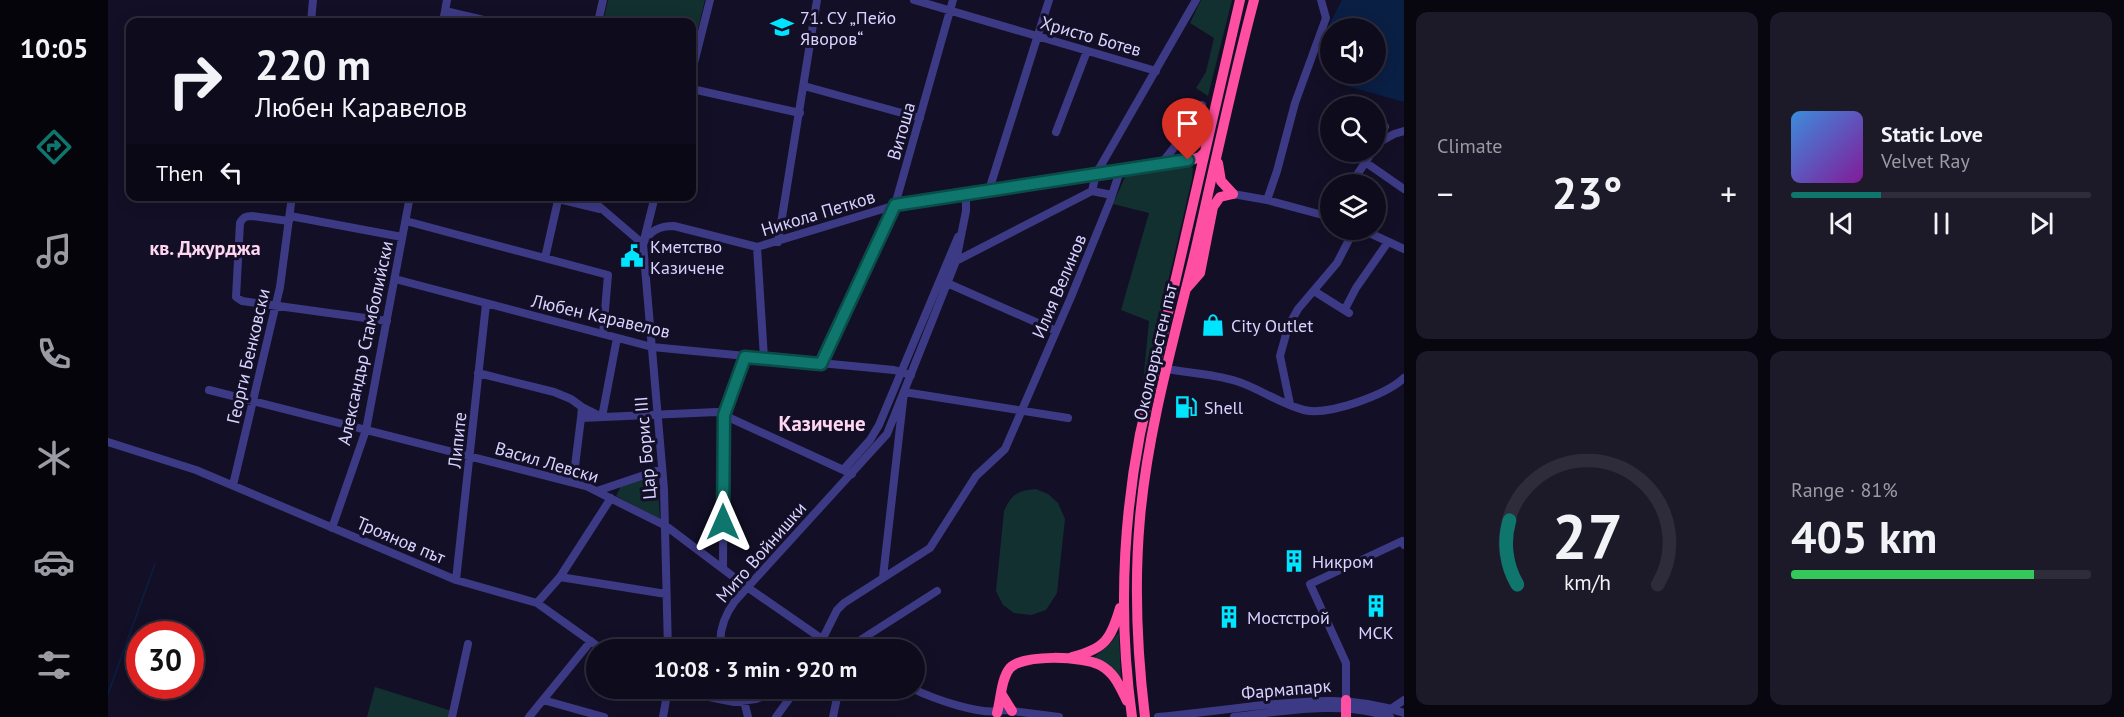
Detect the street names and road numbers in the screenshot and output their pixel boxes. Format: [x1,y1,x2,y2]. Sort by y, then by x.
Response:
street label: Христо Ботев [1038,11,1144,61]
street label: Витоша [882,99,920,163]
street label: Никола Петков [758,185,878,241]
street label: Илия Велинов [1027,230,1091,342]
street label: Александър Стамболийски [332,239,398,447]
street label: Околовръстен път [1128,281,1182,423]
street label: Георги Бенковски [221,286,275,426]
street label: Любен Каравелов [529,289,673,343]
street label: Цар Борис III [629,395,661,501]
street label: Липите [443,411,471,470]
street label: Васил Левски [492,436,602,488]
street label: Мито Войнишки [711,497,811,607]
street label: Троянов път [353,511,450,569]
street label: Фармапарк [1240,674,1332,704]

